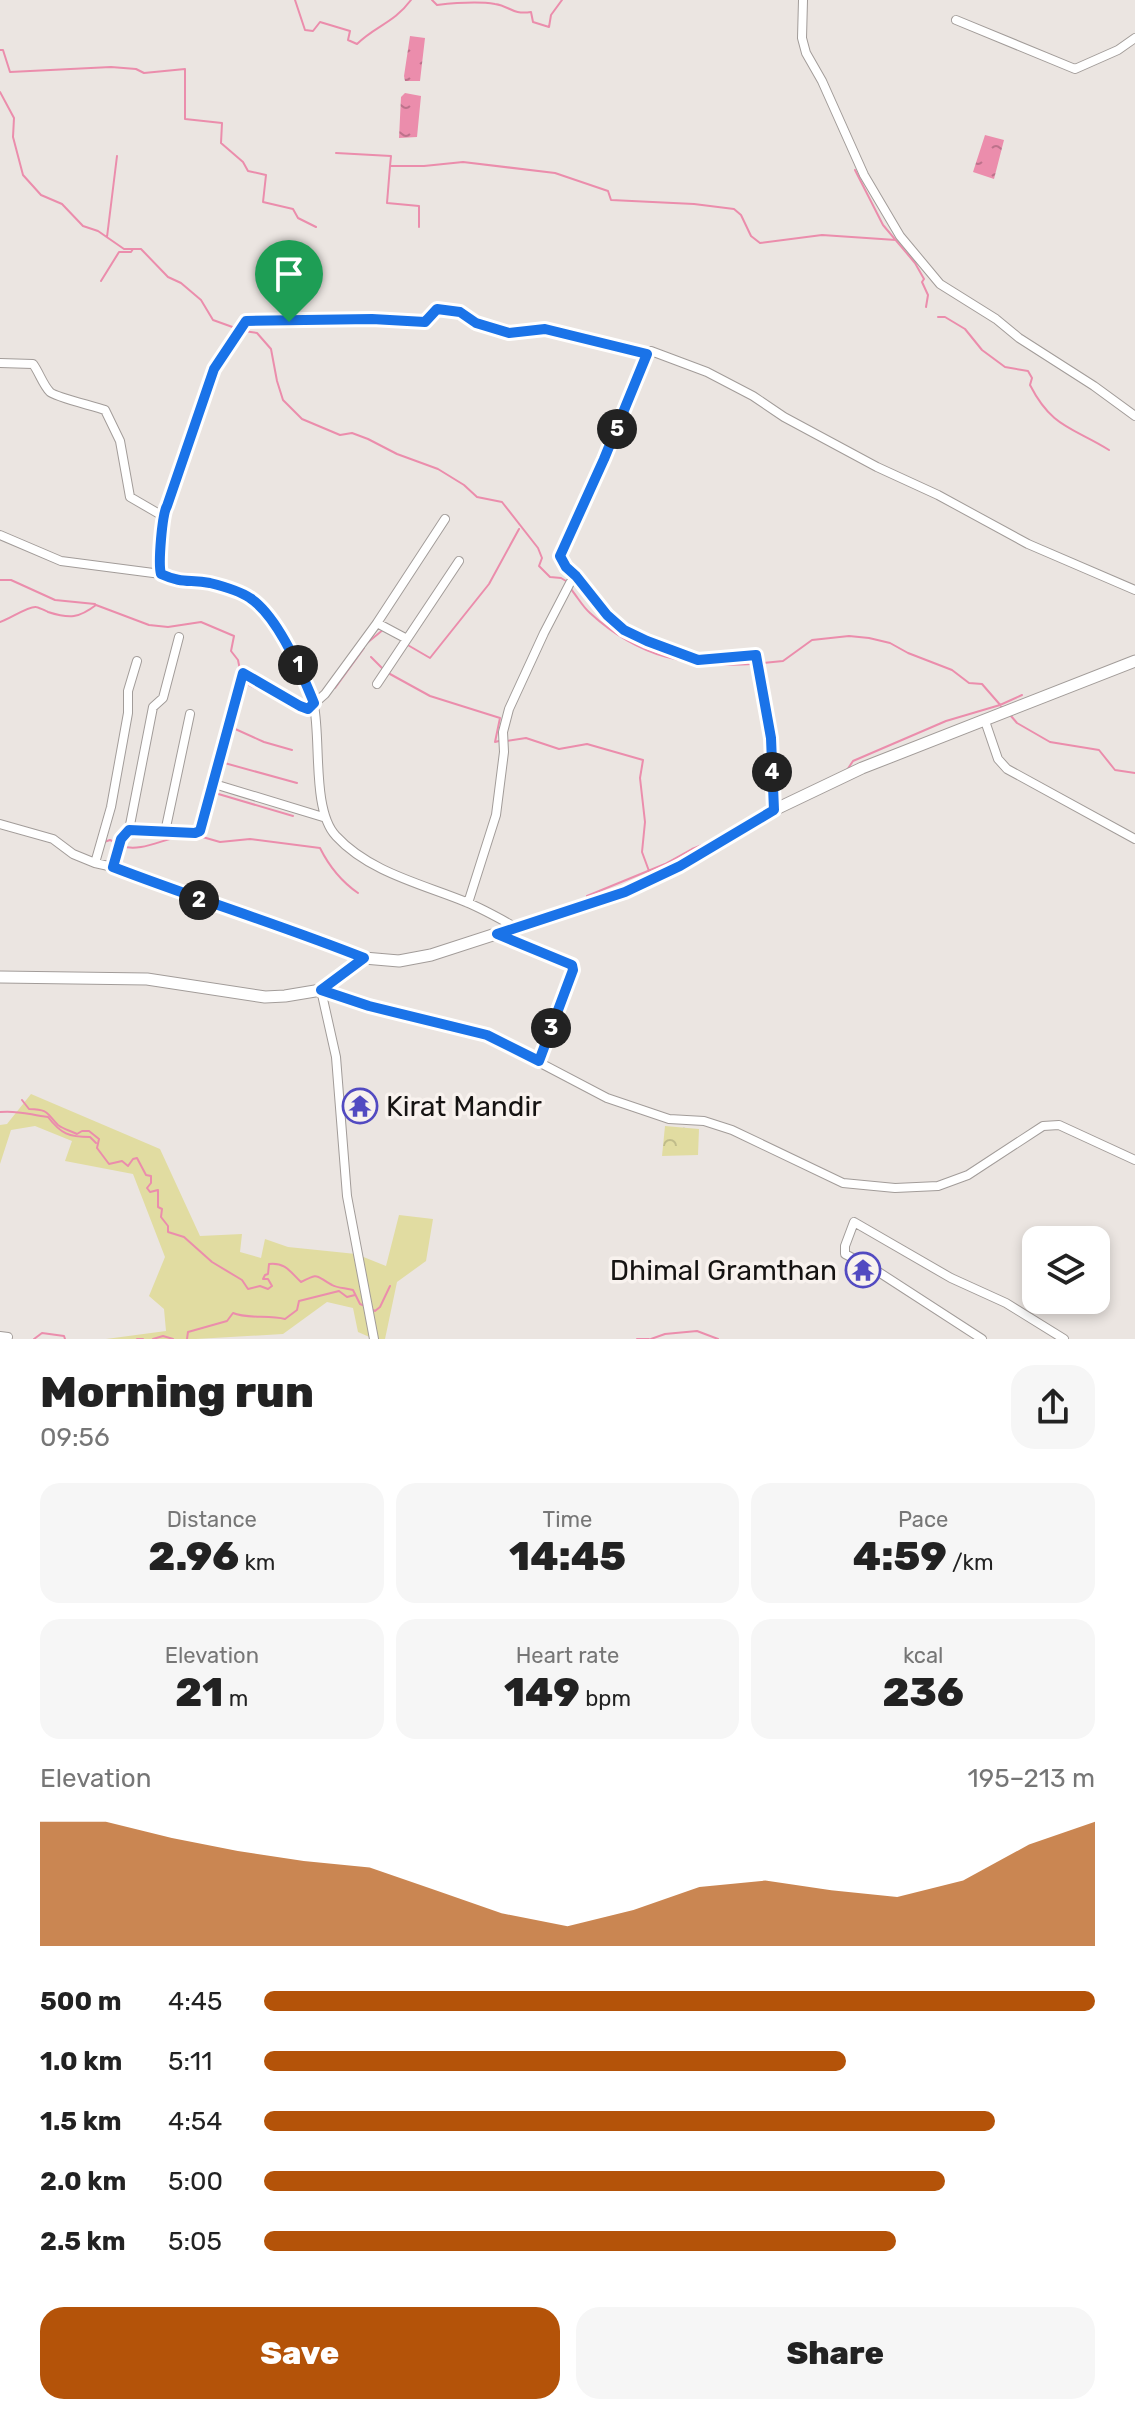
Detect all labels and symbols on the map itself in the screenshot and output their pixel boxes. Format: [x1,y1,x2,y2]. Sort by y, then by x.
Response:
pin [255,240,323,322]
pin: 5 [597,409,637,449]
pin: 1 [278,645,318,685]
pin: 4 [752,752,792,792]
pin: 2 [179,880,219,920]
pin: 3 [531,1008,571,1048]
temple icon: Kirat Mandir [341,1087,379,1125]
place label: Kirat Mandir [386,1090,542,1123]
temple icon: Dhimal Gramthan [844,1251,882,1289]
place label: Dhimal Gramthan [610,1254,837,1287]

